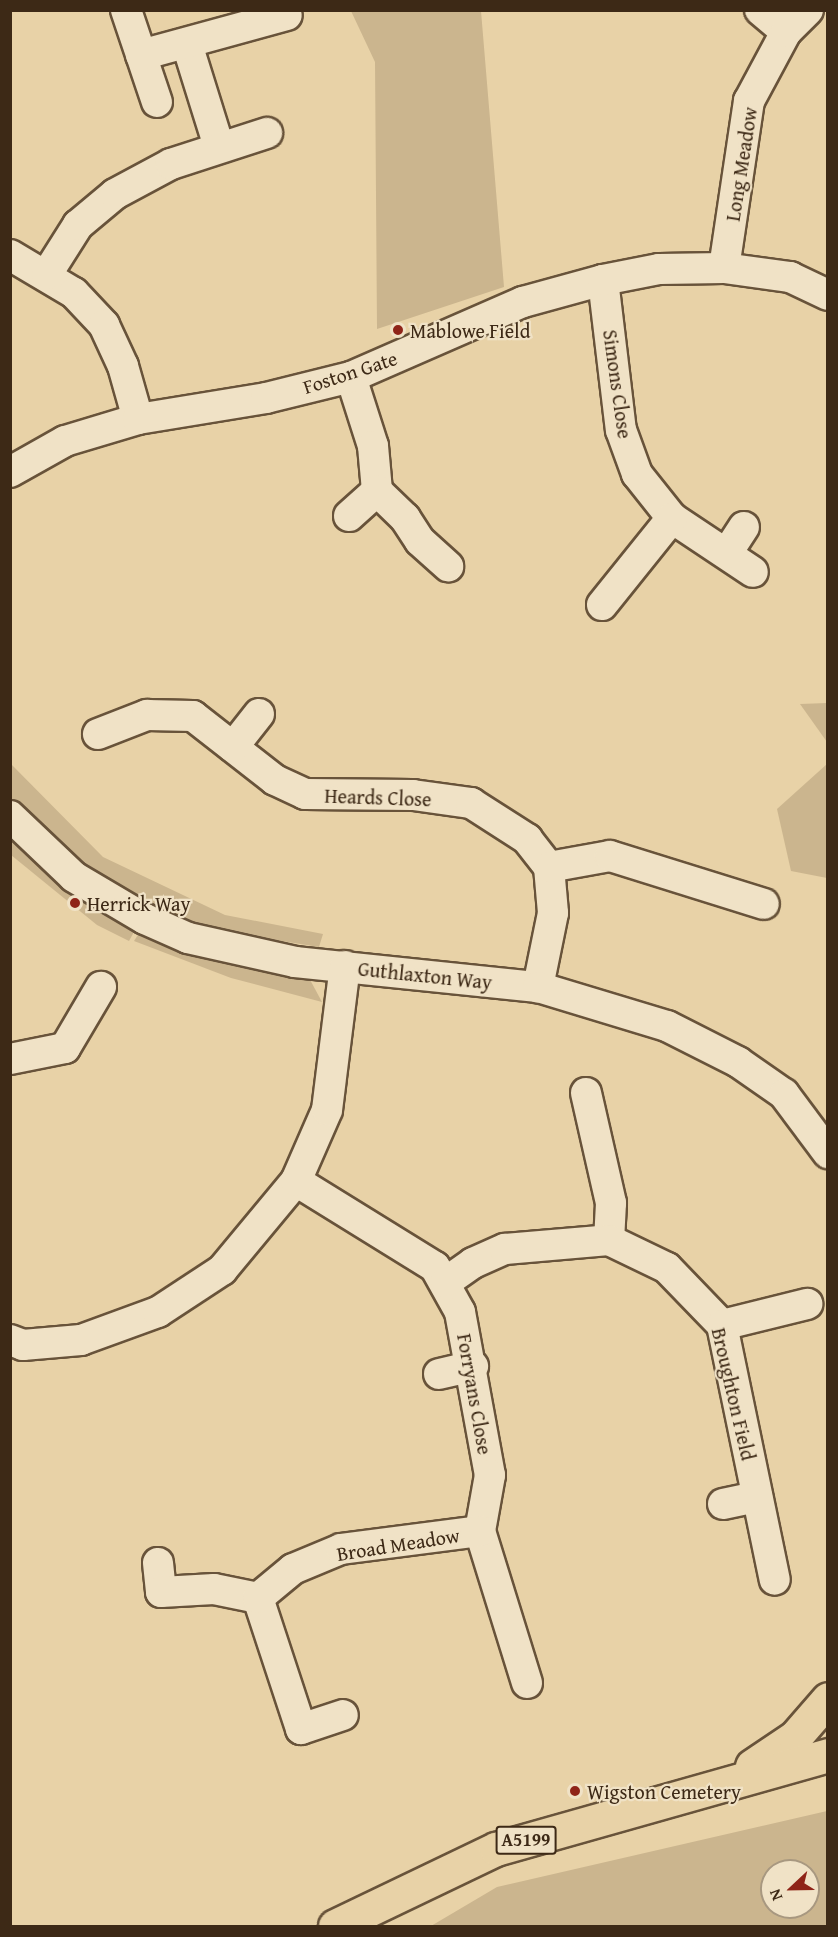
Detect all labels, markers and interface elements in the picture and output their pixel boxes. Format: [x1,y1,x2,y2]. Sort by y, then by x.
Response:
street label: Long Meadow [720,105,762,223]
place label: Mablowe Field [410,318,530,342]
marker: Mablowe Field [391,323,405,337]
street label: Simons Close [598,328,638,440]
street label: Foston Gate [300,345,400,399]
street label: Heards Close [324,783,432,811]
place label: Herrick Way [87,891,191,915]
marker: Herrick Way [68,896,82,910]
street label: Guthlaxton Way [357,956,493,994]
street label: Broughton Field [707,1325,761,1463]
street label: Forryans Close [453,1332,497,1456]
street label: Broad Meadow [335,1522,461,1566]
place label: Wigston Cemetery [587,1779,741,1803]
marker: Wigston Cemetery [568,1784,582,1798]
road number: A5199 [494,1825,558,1855]
north arrow [760,1859,820,1919]
text: N [762,1886,788,1904]

